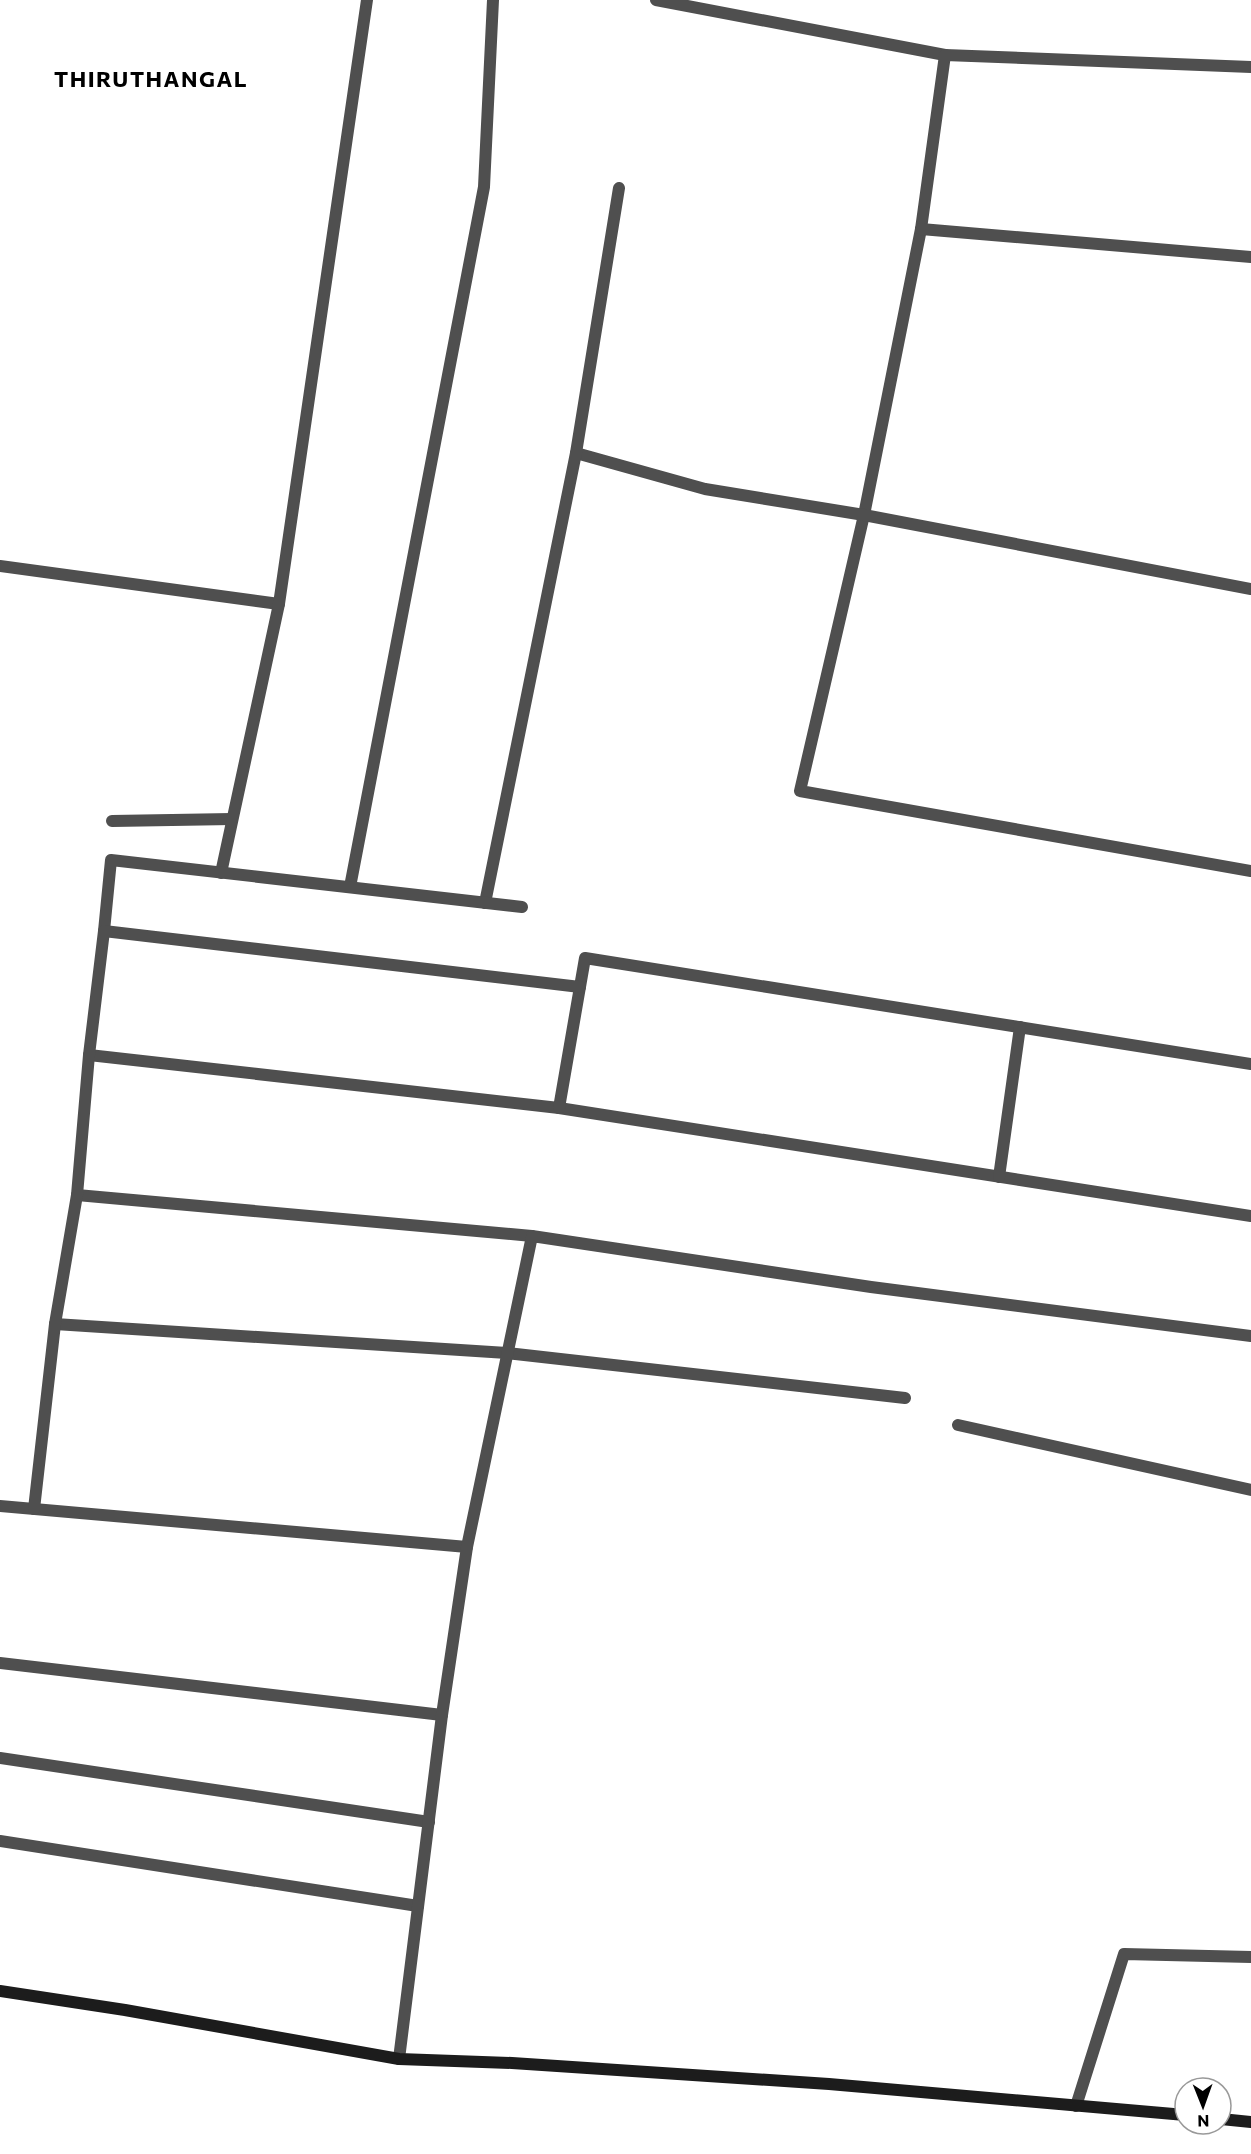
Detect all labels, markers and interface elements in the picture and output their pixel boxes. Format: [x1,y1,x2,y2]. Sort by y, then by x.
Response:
district label: THIRUTHANGAL [54,65,248,92]
north arrow [1173,2076,1233,2136]
text: N [1197,2112,1209,2131]

